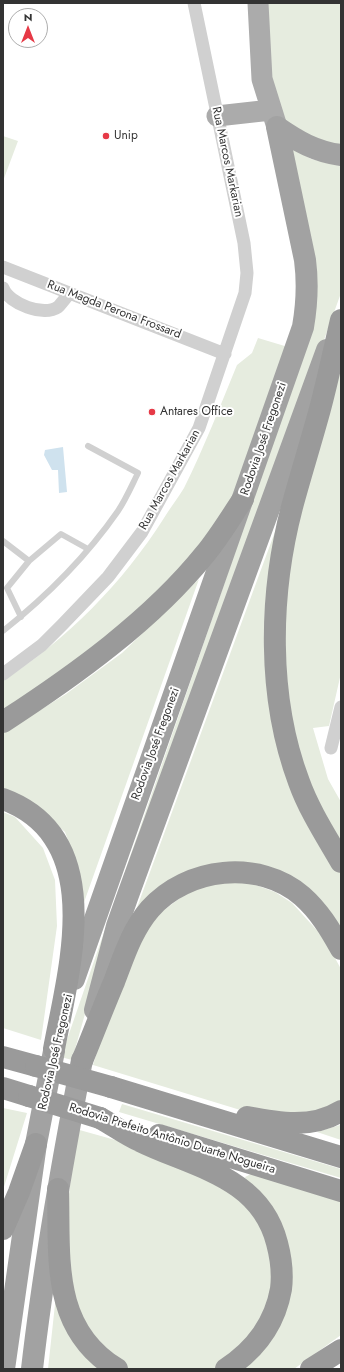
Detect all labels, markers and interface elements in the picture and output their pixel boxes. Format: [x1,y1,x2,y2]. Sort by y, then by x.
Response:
north arrow [8,8,48,48]
text: N [24,9,32,25]
street label: Rua Marcos Markarian [208,105,246,219]
place label: Unip [114,129,138,143]
marker: Unip [101,131,111,141]
street label: Rua Magda Perona Frossard [45,278,183,342]
street label: Rodovia José Fregonezi [238,381,290,497]
place label: Antares Office [160,405,233,419]
marker: Antares Office [147,407,157,417]
street label: Rua Marcos Markarian [136,427,204,533]
street label: Rodovia José Fregonezi [129,686,183,802]
street label: Rodovia José Fregonezi [36,993,76,1111]
street label: Rodovia Prefeito Antônio Duarte Nogueira [67,1101,277,1177]

